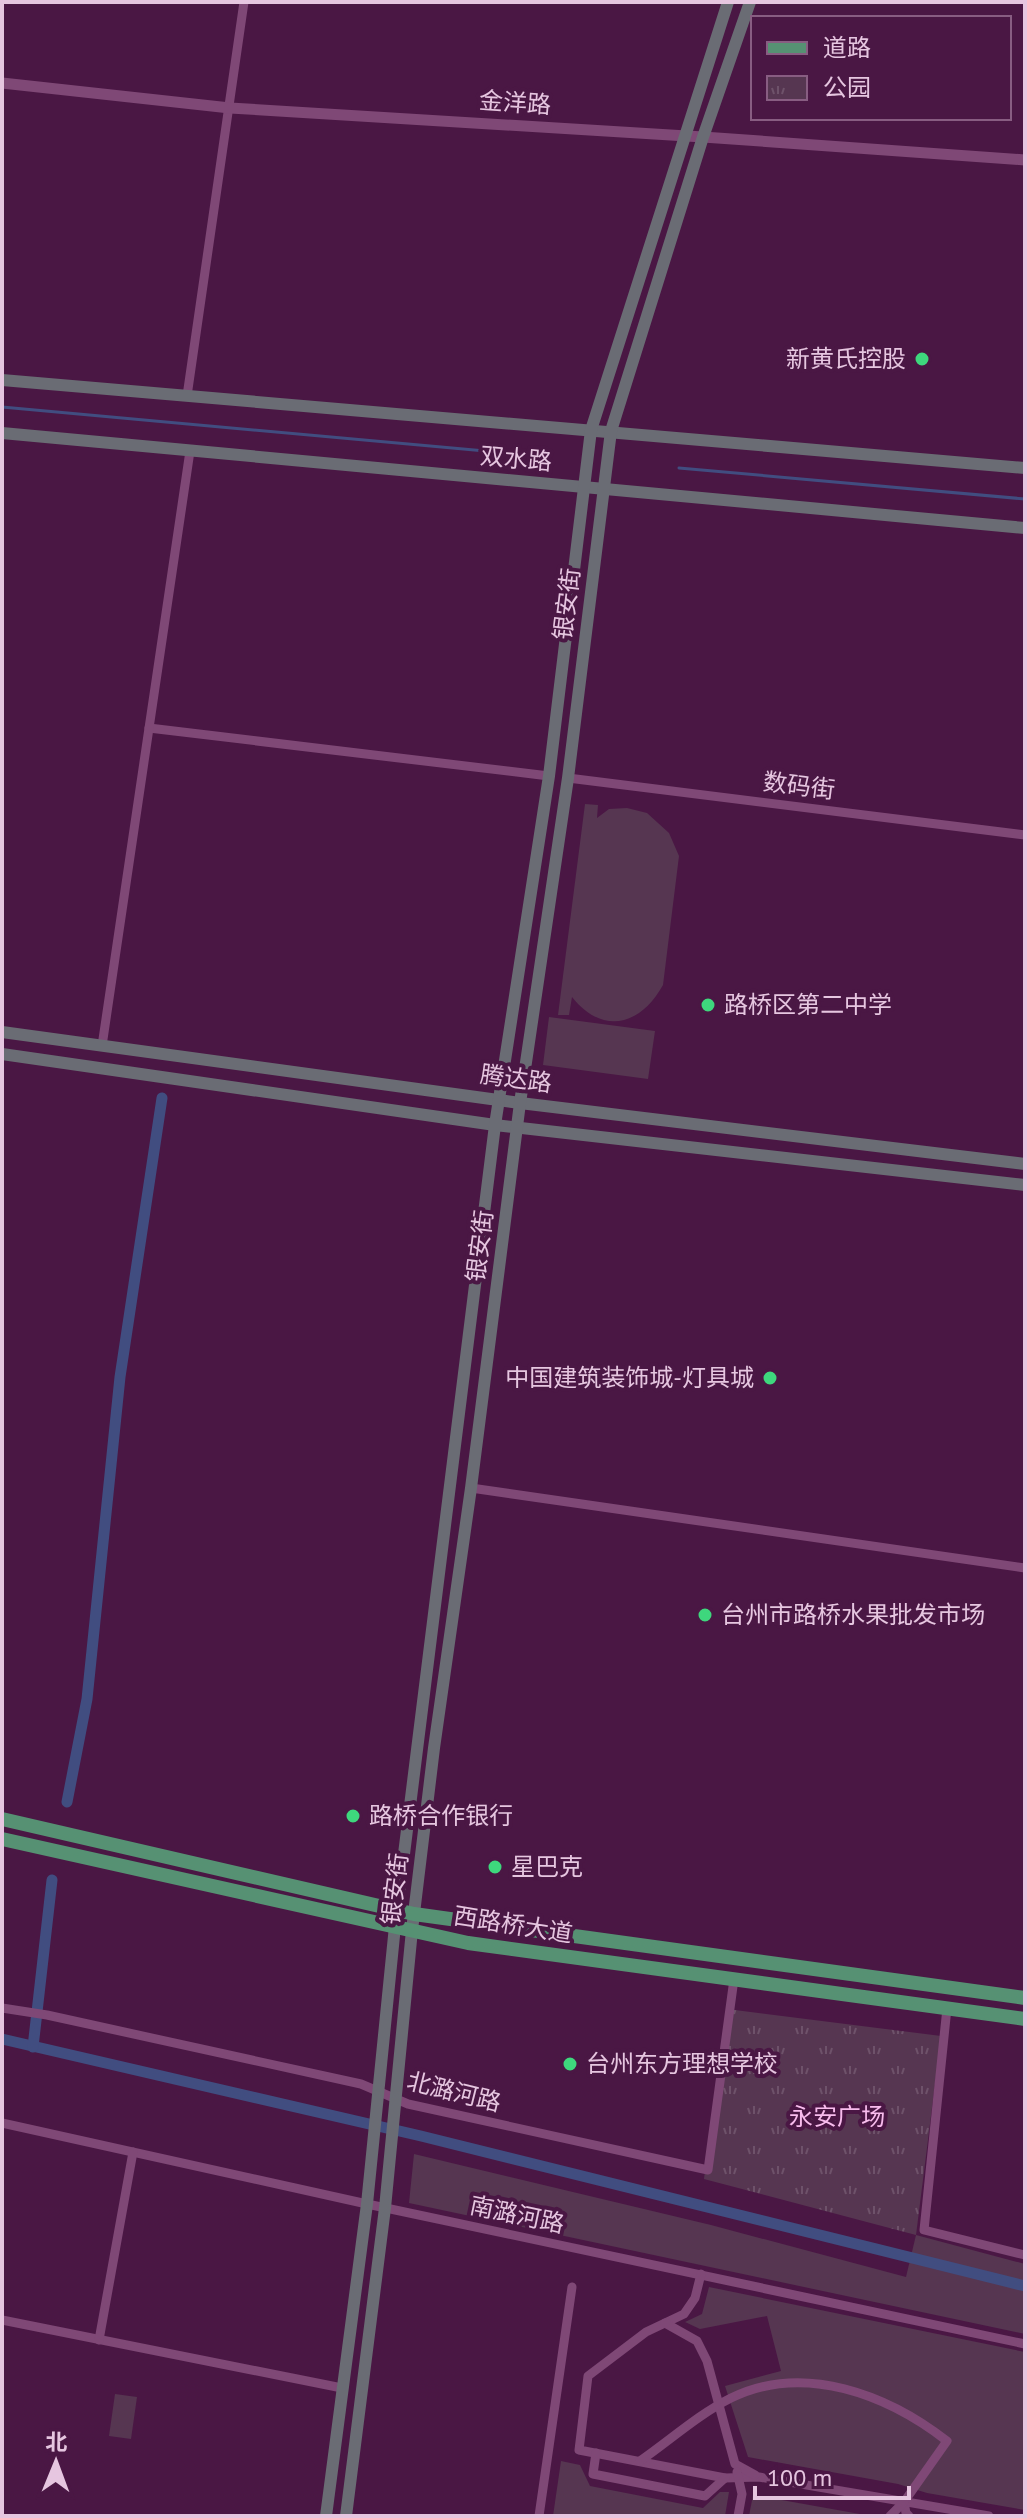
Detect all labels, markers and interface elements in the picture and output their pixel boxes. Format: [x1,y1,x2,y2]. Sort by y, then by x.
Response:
legend [751,16,1011,120]
text: 道路 [823,32,871,63]
text: 公园 [823,72,871,103]
street label: 金洋路 [478,85,552,120]
place label: 新黄氏控股 [786,343,906,374]
marker: 新黄氏控股 [913,350,931,368]
street label: 双水路 [479,440,553,477]
street label: 银安街 [547,566,586,642]
street label: 数码街 [761,766,837,805]
place label: 路桥区第二中学 [724,989,892,1020]
marker: 路桥区第二中学 [699,996,717,1014]
street label: 腾达路 [478,1058,554,1099]
street label: 银安街 [460,1208,499,1284]
place label: 中国建筑装饰城-灯具城 [505,1362,754,1393]
marker: 中国建筑装饰城-灯具城 [761,1369,779,1387]
place label: 台州市路桥水果批发市场 [721,1599,985,1630]
marker: 台州市路桥水果批发市场 [696,1606,714,1624]
place label: 路桥合作银行 [369,1800,513,1831]
marker: 路桥合作银行 [344,1807,362,1825]
street label: 银安街 [375,1851,414,1927]
place label: 星巴克 [511,1851,583,1882]
marker: 星巴克 [486,1858,504,1876]
street label: 西路桥大道 [451,1900,575,1949]
place label: 台州东方理想学校 [586,2048,778,2079]
marker: 台州东方理想学校 [561,2055,579,2073]
street label: 北潞河路 [404,2065,504,2118]
park label: 永安广场 [789,2101,885,2132]
street label: 南潞河路 [467,2189,567,2240]
north arrow [16,2422,96,2502]
text: 北 [45,2428,68,2456]
scale bar [755,2450,909,2500]
text: 100 m [767,2462,832,2493]

